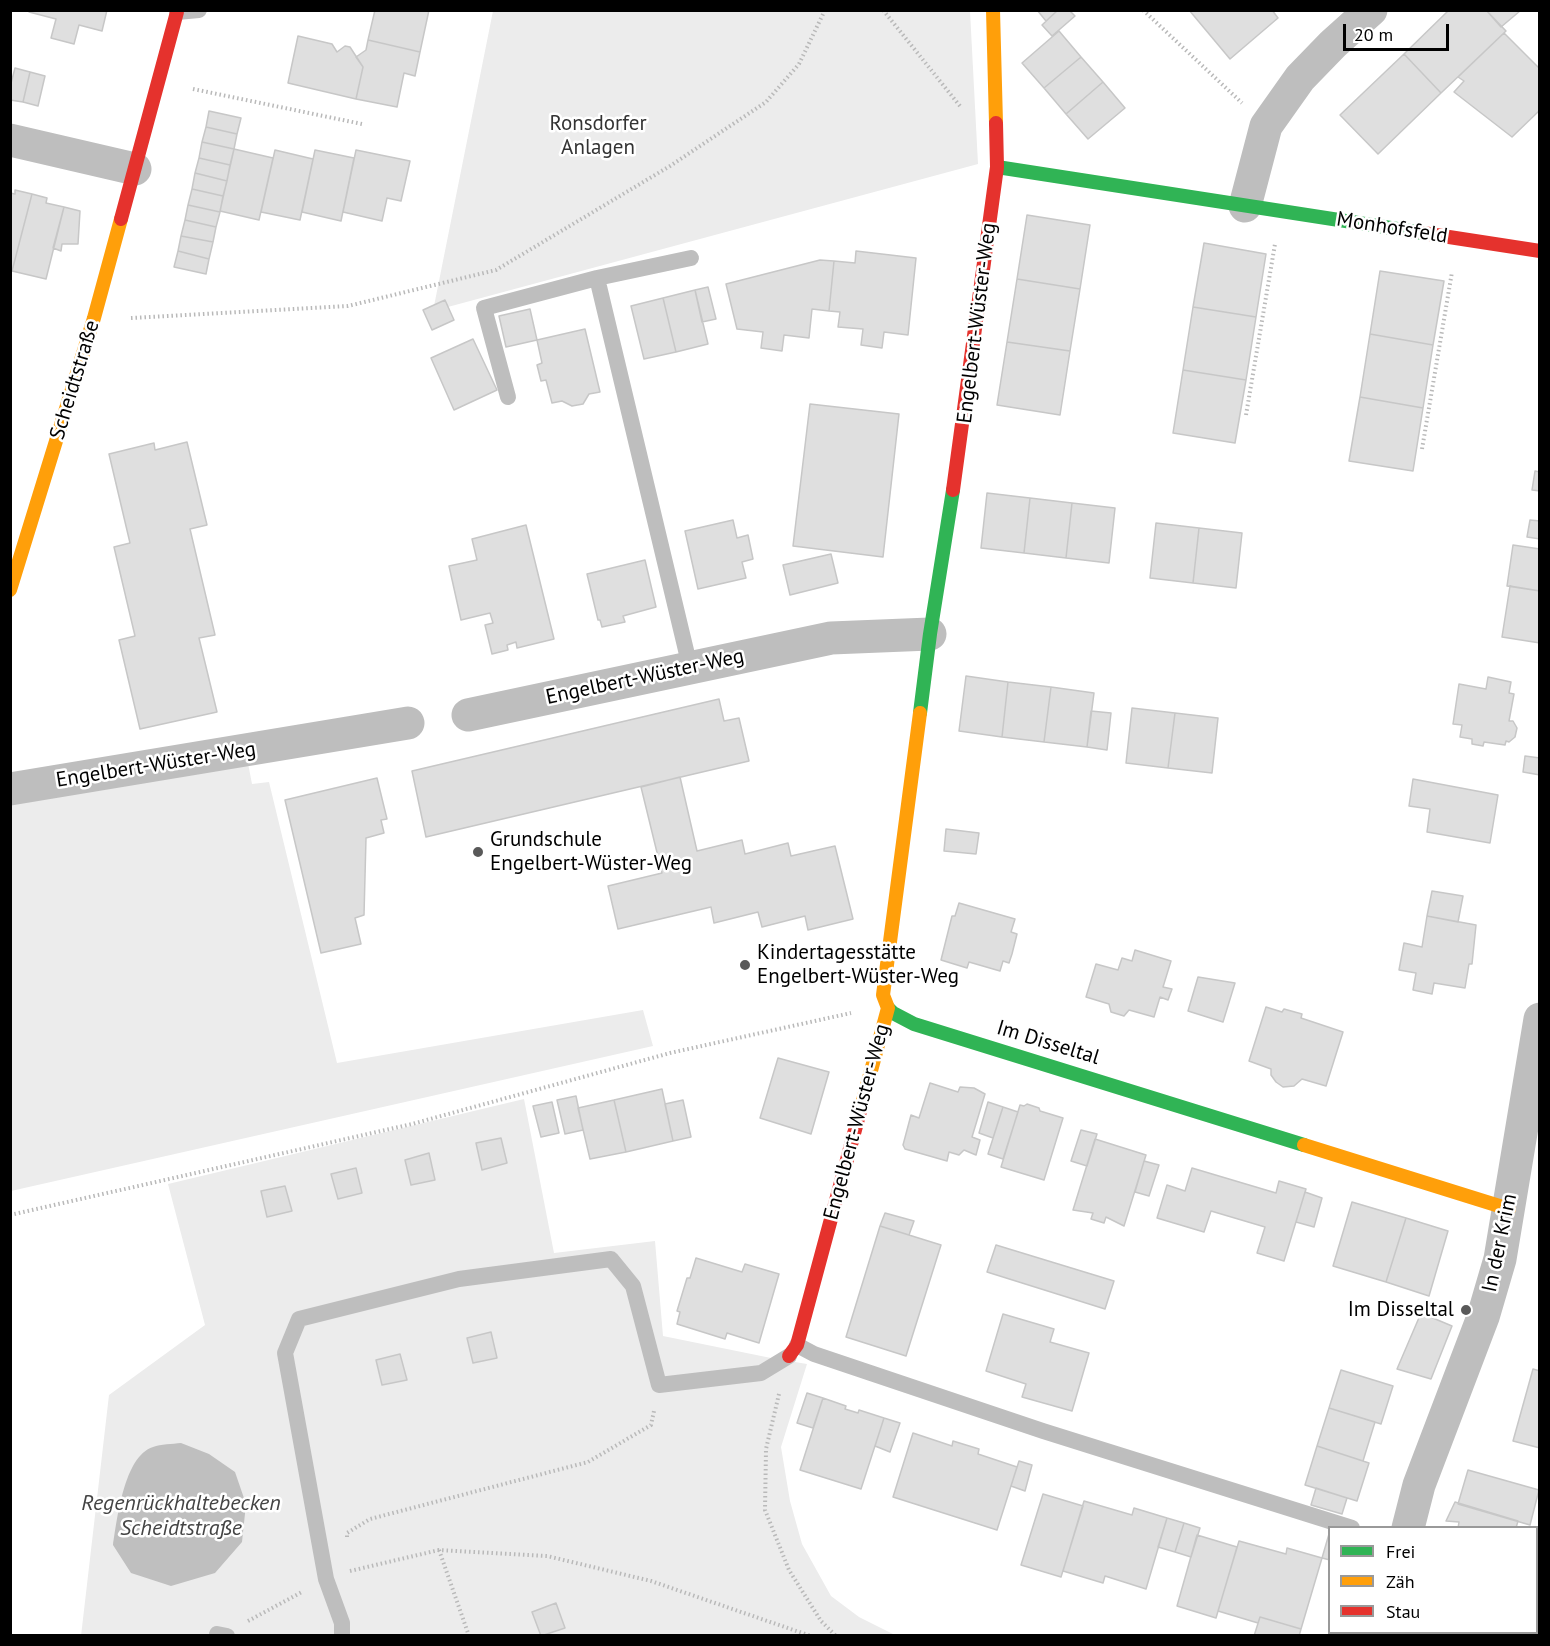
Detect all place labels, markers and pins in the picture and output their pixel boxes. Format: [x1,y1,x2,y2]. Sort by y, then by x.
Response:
place label: Grundschule Engelbert-Wüster-Weg [490,827,692,877]
marker: Grundschule Engelbert-Wüster-Weg [471,845,485,859]
place label: Kindertagesstätte Engelbert-Wüster-Weg [757,940,959,990]
marker: Kindertagesstätte Engelbert-Wüster-Weg [738,958,752,972]
place label: Im Disseltal [1348,1297,1454,1323]
marker: Im Disseltal [1459,1303,1473,1317]

